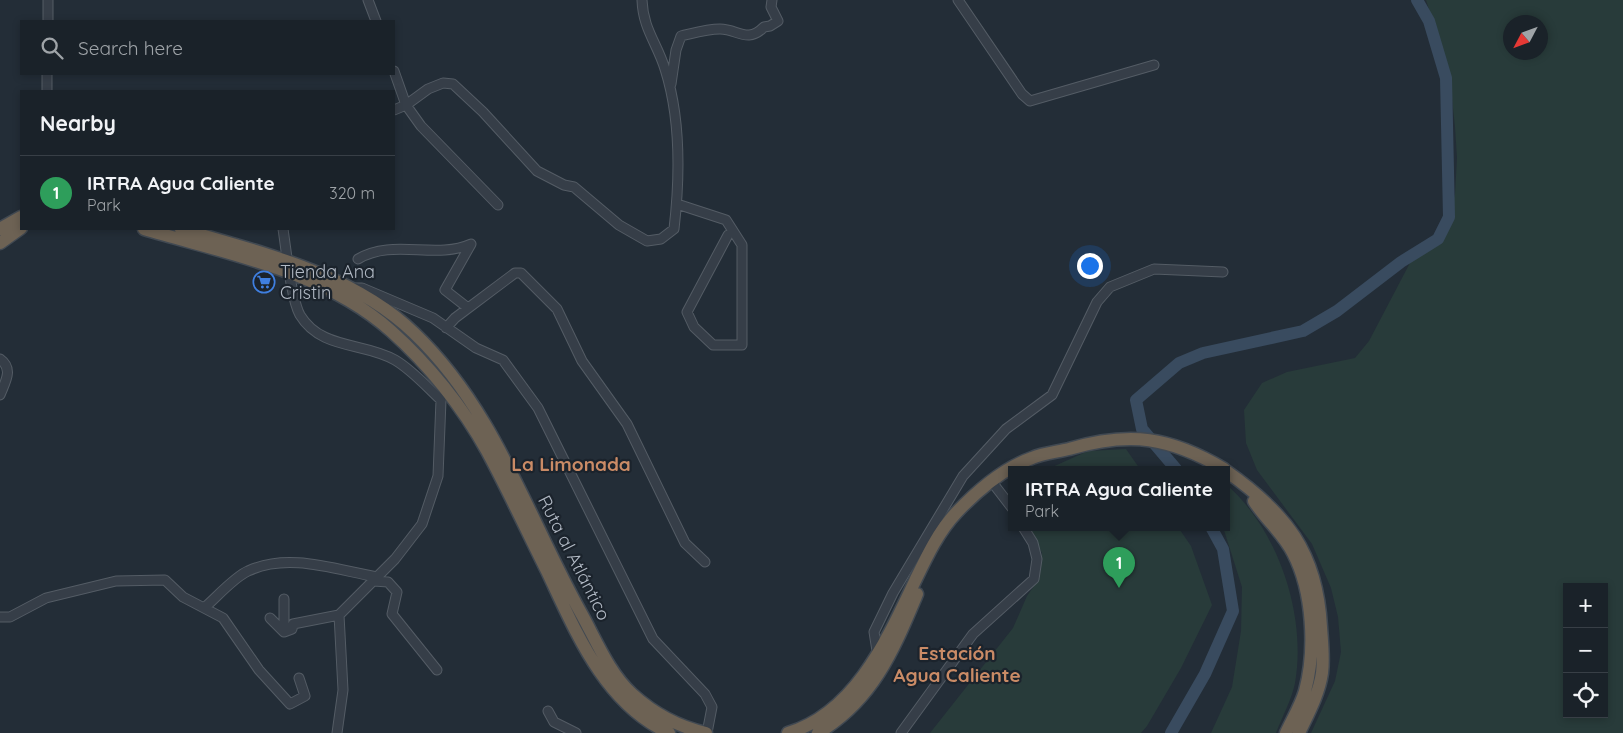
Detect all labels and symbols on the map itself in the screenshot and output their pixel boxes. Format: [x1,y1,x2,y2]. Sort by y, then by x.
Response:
north arrow [1503,15,1548,60]
your location [1077,253,1103,279]
place label: Tienda Ana Cristin [280,260,375,304]
supermarket icon: Tienda Ana Cristin [252,270,276,294]
district label: La Limonada [511,452,631,476]
street label: Ruta al Atlántico [533,491,616,624]
pin: 1 [1103,547,1135,588]
district label: Estación Agua Caliente [893,641,1021,687]

